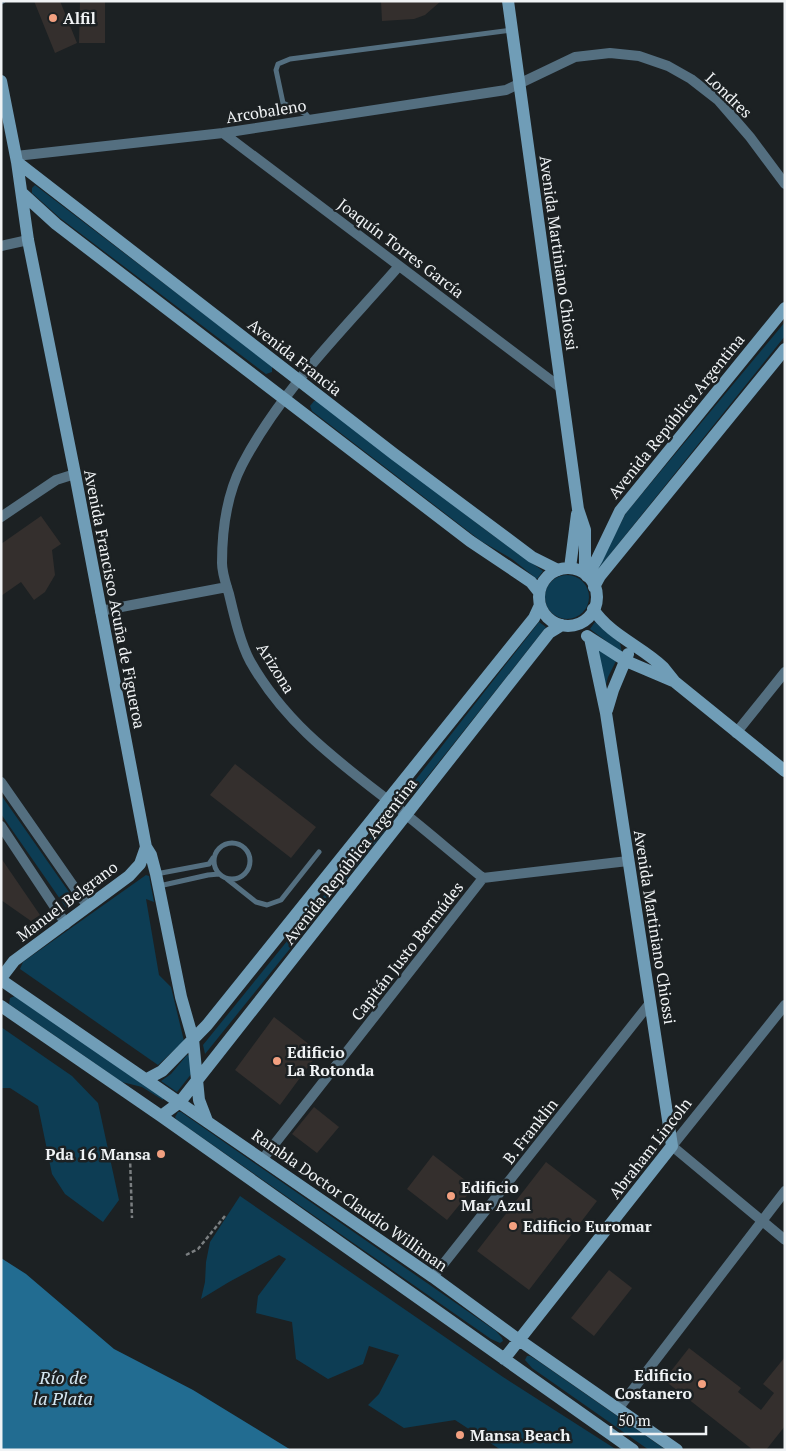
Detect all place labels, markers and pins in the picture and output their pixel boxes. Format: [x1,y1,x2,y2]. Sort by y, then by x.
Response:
place label: Alfil [63,7,96,29]
marker: Alfil [47,12,59,24]
place label: Edificio La Rotonda [287,1041,375,1081]
marker: Edificio La Rotonda [271,1055,283,1067]
place label: Pda 16 Mansa [45,1143,151,1165]
marker: Pda 16 Mansa [155,1148,167,1160]
place label: Edificio Mar Azul [461,1176,531,1216]
marker: Edificio Mar Azul [445,1190,457,1202]
place label: Edificio Euromar [523,1215,652,1237]
marker: Edificio Euromar [507,1220,519,1232]
place label: Edificio Costanero [615,1364,692,1404]
marker: Edificio Costanero [696,1378,708,1390]
place label: Mansa Beach [470,1424,571,1446]
marker: Mansa Beach [454,1429,466,1441]

